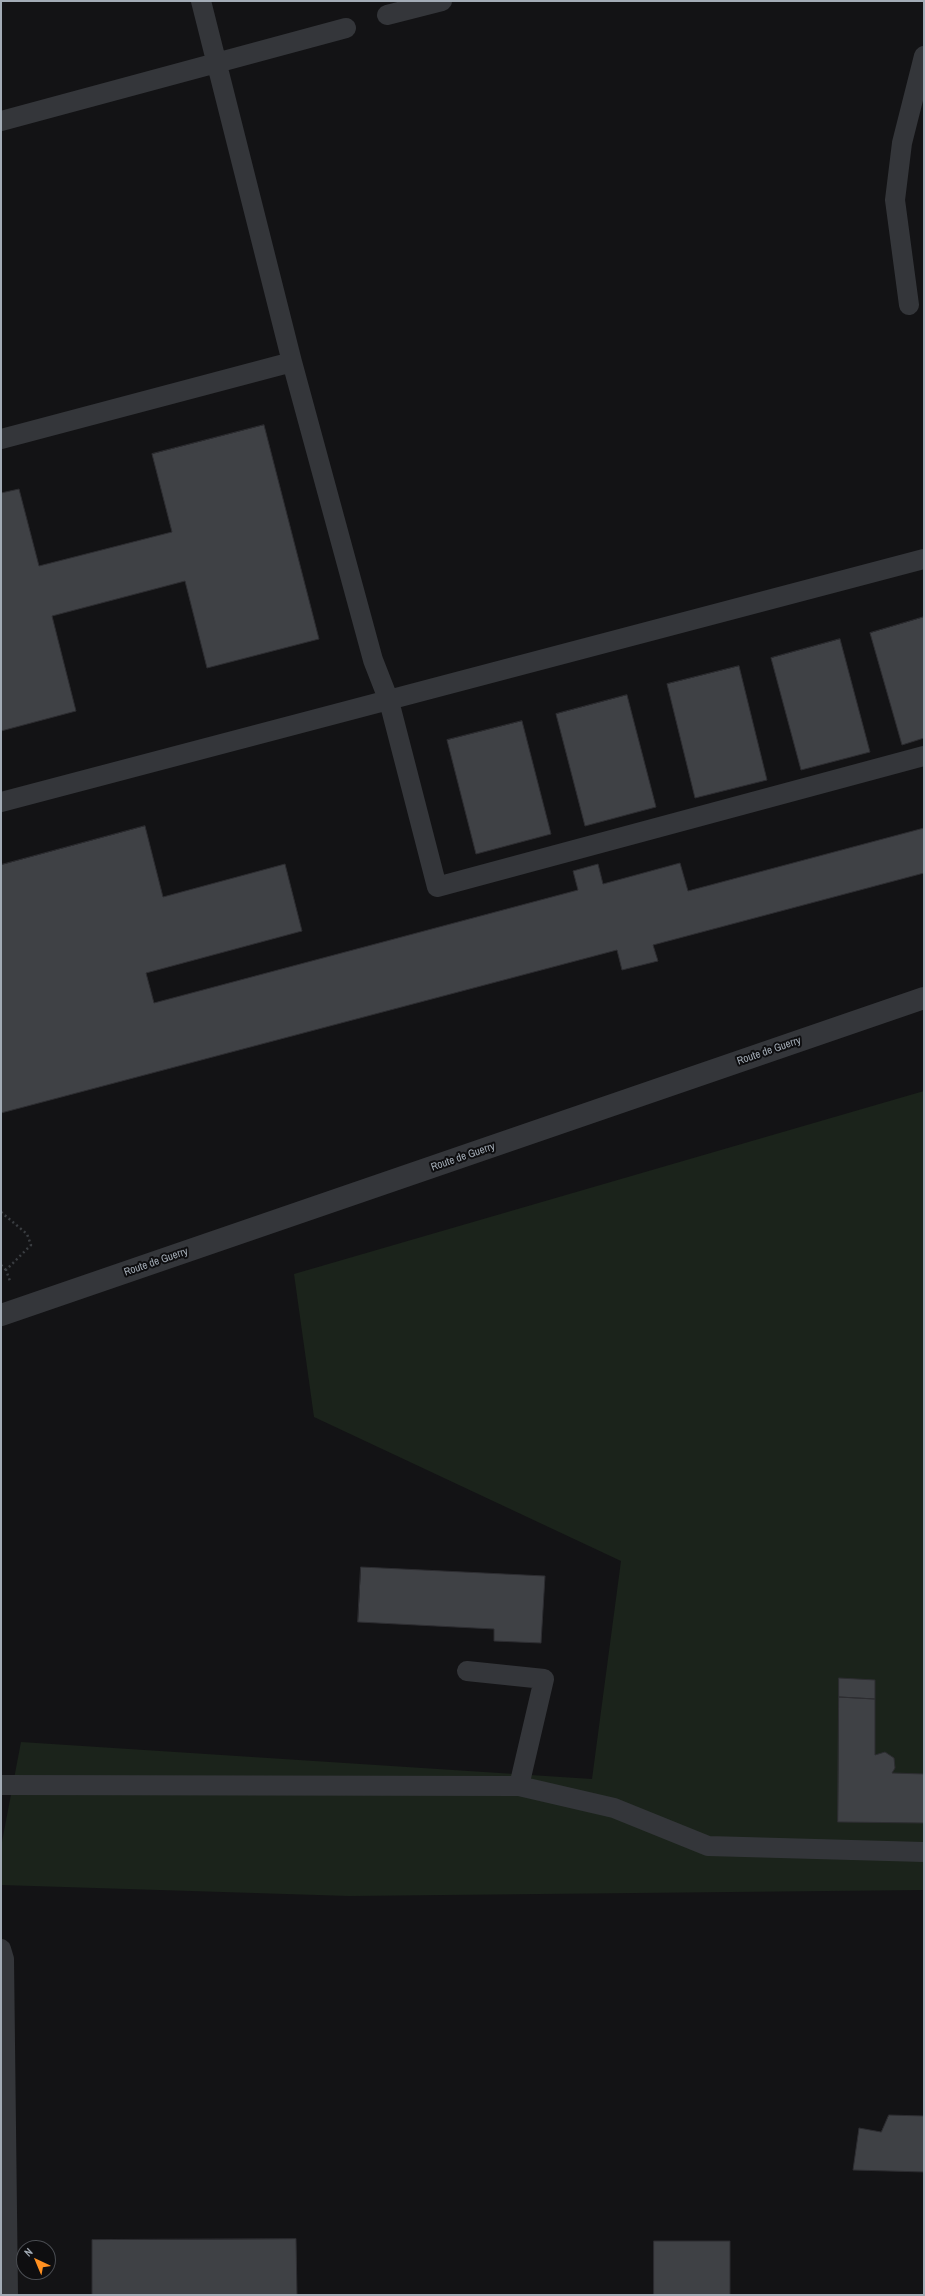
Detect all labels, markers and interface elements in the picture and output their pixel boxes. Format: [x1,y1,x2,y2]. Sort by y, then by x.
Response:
street label: Route de Guerry [735,1034,803,1068]
street label: Route de Guerry [429,1140,497,1174]
street label: Route de Guerry [122,1245,190,1279]
north arrow [16,2240,56,2280]
text: N [21,2245,36,2259]

